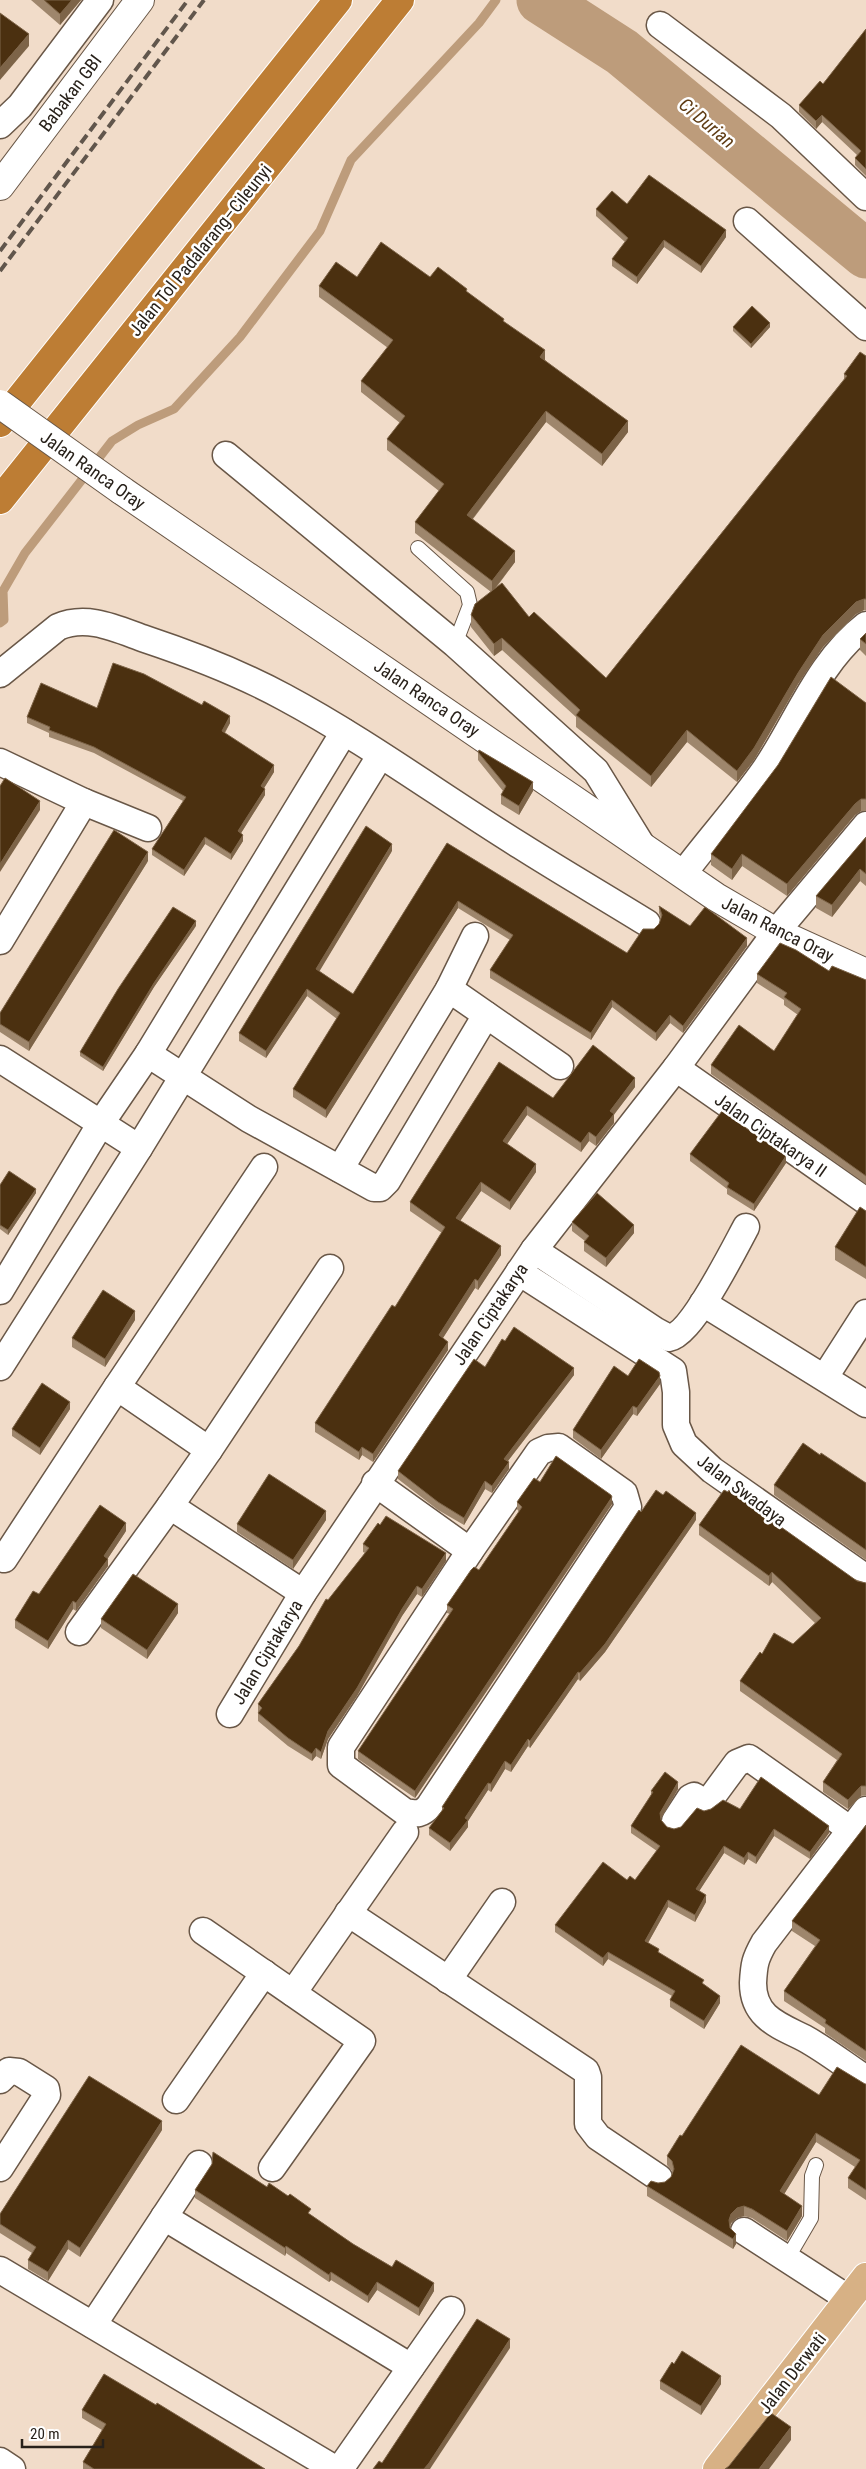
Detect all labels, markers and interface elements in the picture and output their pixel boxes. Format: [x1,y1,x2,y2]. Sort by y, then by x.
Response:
street label: Babakan GBI [34,51,106,135]
water label: Ci Durian [674,93,740,153]
street label: Jalan Tol Padalarang–Cileunyi [124,160,276,340]
street label: Jalan Ranca Oray [37,426,150,514]
street label: Jalan Ranca Oray [370,655,484,741]
street label: Jalan Ranca Oray [719,892,838,966]
street label: Jalan Ciptakarya II [711,1089,831,1181]
street label: Jalan Ciptakarya [448,1259,532,1369]
street label: Jalan Swadaya [693,1450,791,1530]
street label: Jalan Ciptakarya [227,1596,307,1708]
street label: Jalan Derwati [754,2328,830,2418]
scale bar [22,2416,104,2448]
text: 20 m [30,2425,60,2443]

